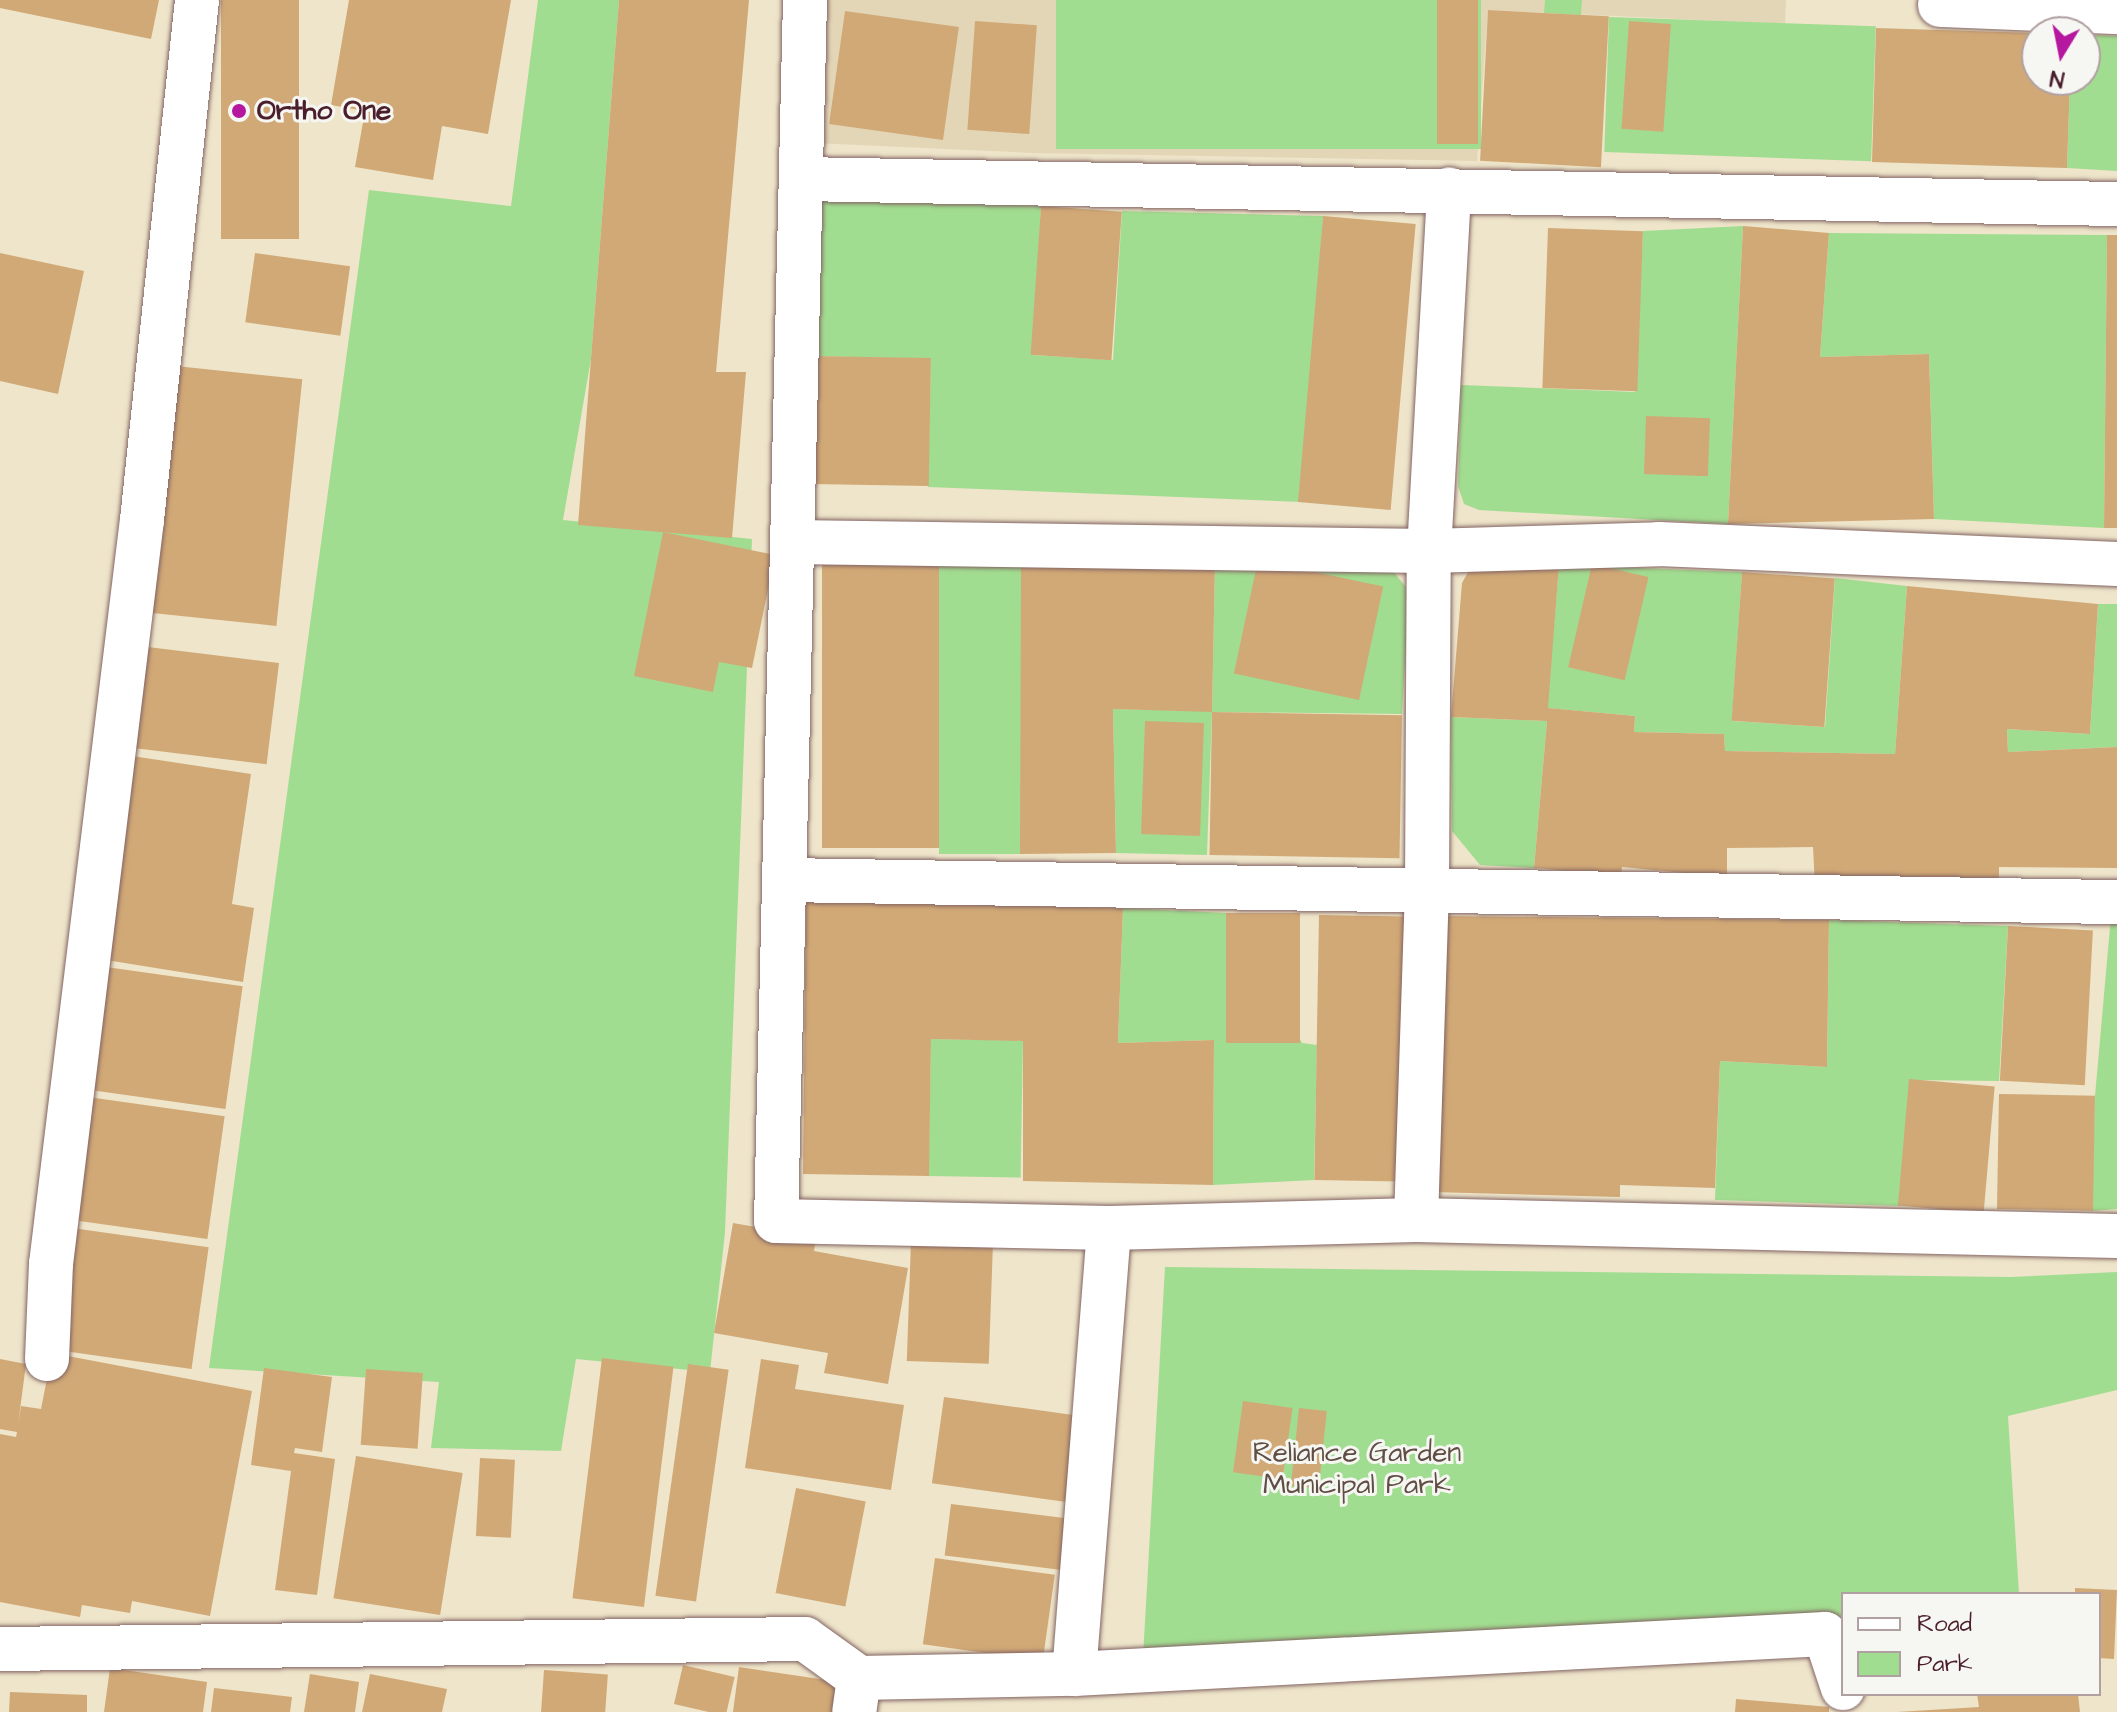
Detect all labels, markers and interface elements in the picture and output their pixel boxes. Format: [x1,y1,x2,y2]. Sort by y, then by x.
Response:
north arrow [2021,16,2101,96]
text: N [2048,62,2067,95]
place label: Ortho One [257,94,391,128]
marker: Ortho One [228,100,250,122]
park label: Reliance Garden Municipal Park [1253,1436,1461,1502]
legend [1841,1592,2101,1696]
text: Road [1917,1607,1972,1641]
text: Park [1917,1647,1973,1681]

